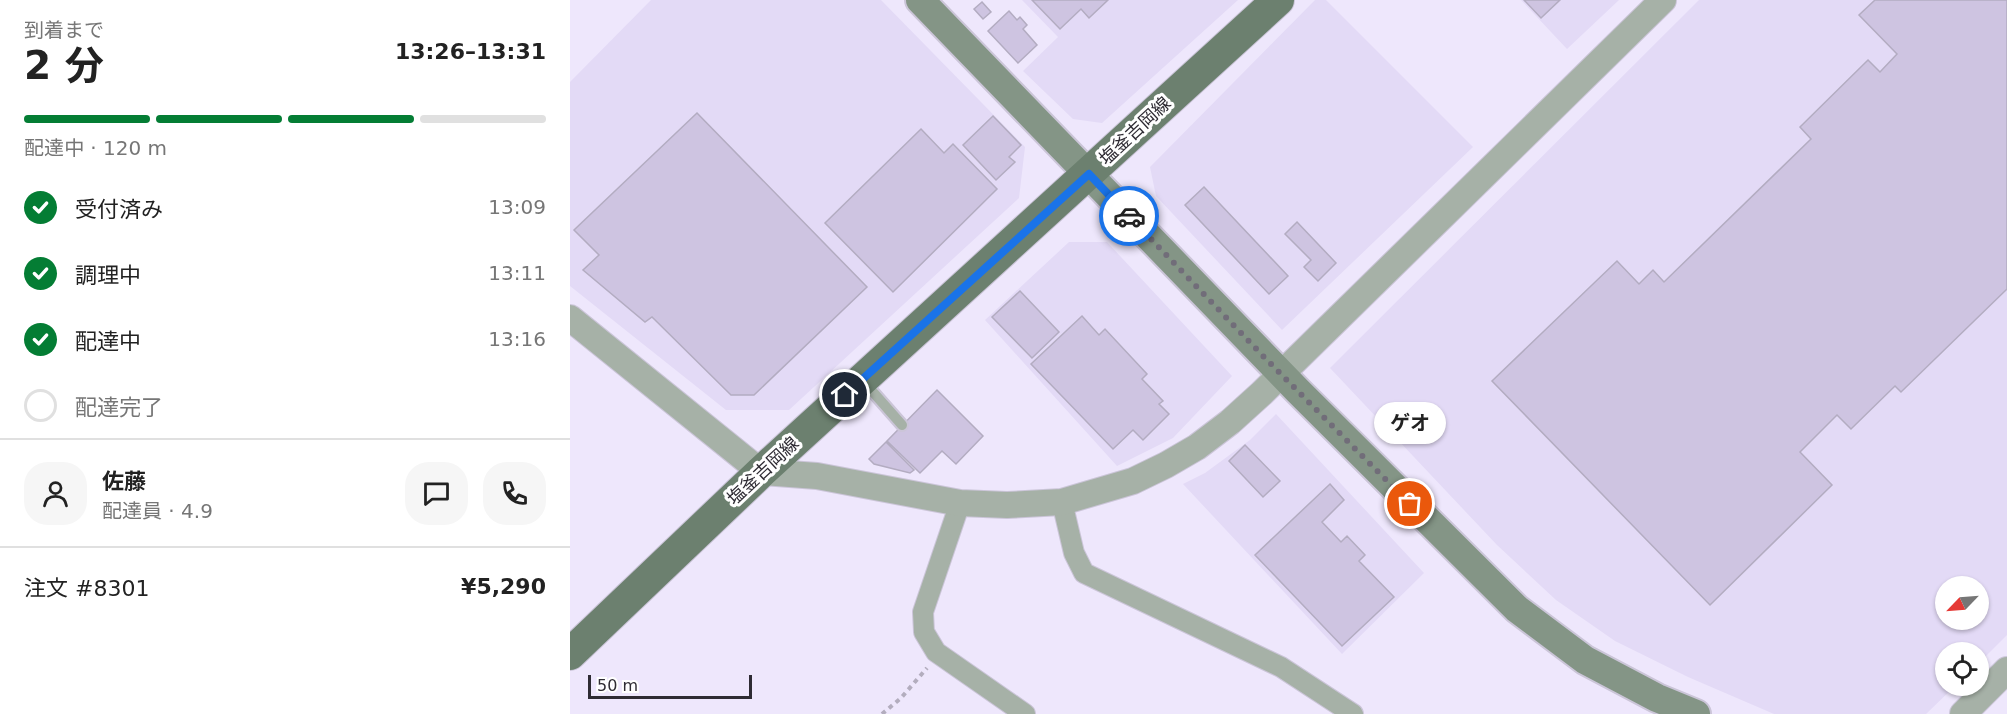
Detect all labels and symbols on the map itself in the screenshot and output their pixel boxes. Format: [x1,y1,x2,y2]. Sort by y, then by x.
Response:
street label: 塩釜吉岡線 [1095,92,1175,169]
courier [1099,186,1159,246]
pin [819,369,870,420]
callout: ゲオ [1374,402,1446,444]
street label: 塩釜吉岡線 [723,432,803,509]
pin [1384,478,1435,529]
north arrow [1935,576,1989,630]
scale bar [588,672,752,700]

